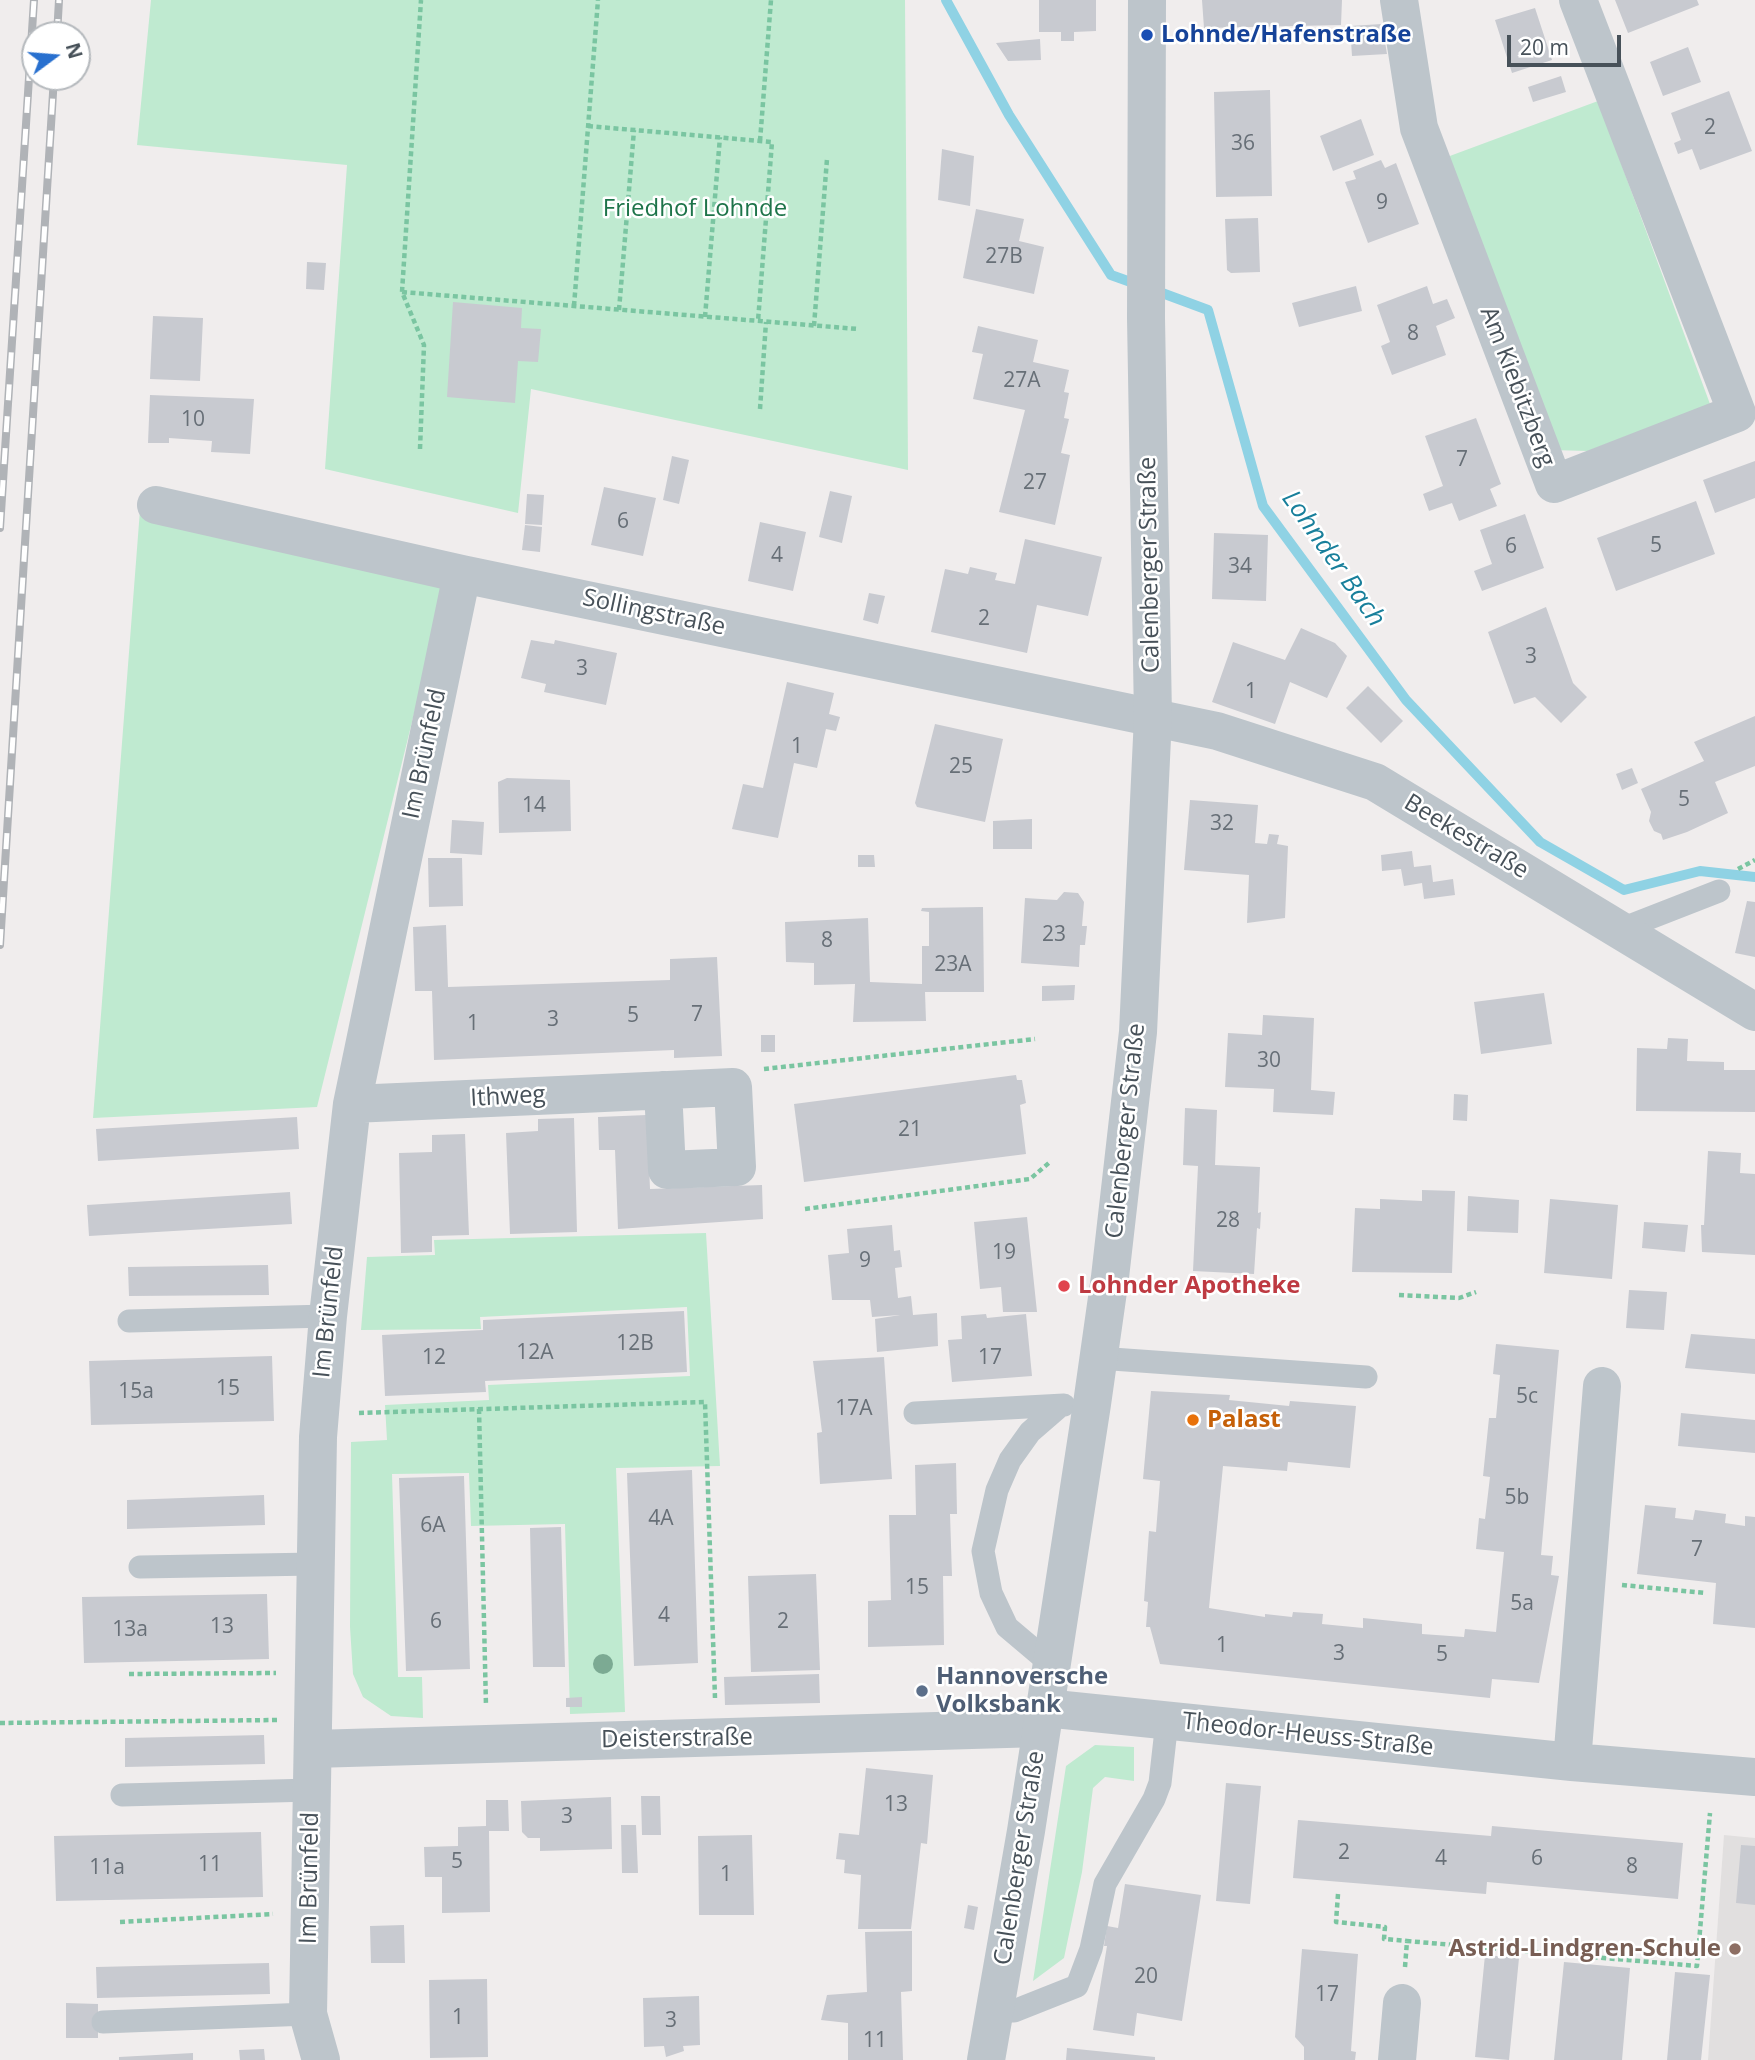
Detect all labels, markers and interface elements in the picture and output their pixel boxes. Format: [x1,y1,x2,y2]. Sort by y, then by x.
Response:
north arrow [21,21,91,91]
place label: Lohnde/Hafenstraße [1161,21,1411,49]
scale bar [1510,21,1624,65]
marker: Lohnde/Hafenstraße [1139,27,1155,43]
text: 20 m [1520,33,1569,61]
text: N [60,40,89,62]
house number: 2 [1704,115,1716,141]
house number: 36 [1231,131,1255,157]
house number: 9 [1376,190,1388,216]
park label: Friedhof Lohnde [603,195,787,223]
house number: 27B [985,244,1023,270]
street label: Am Kiebitzberg [1473,303,1561,471]
house number: 8 [1407,321,1419,347]
house number: 27A [1003,368,1041,394]
house number: 10 [181,407,205,433]
house number: 7 [1456,447,1468,473]
street label: Calenberger Straße [1134,457,1166,673]
house number: 27 [1023,470,1047,496]
water label: Lohnder Bach [1275,485,1391,633]
house number: 6 [617,509,629,535]
house number: 5 [1650,533,1662,559]
house number: 6 [1505,534,1517,560]
house number: 4 [771,543,783,569]
house number: 34 [1228,554,1252,580]
street label: Sollingstraße [580,584,728,642]
house number: 2 [978,606,990,632]
house number: 3 [1525,644,1537,670]
house number: 3 [576,656,588,682]
house number: 1 [1245,679,1257,705]
street label: Im Brünfeld [397,686,453,822]
house number: 1 [791,734,803,760]
house number: 25 [949,754,973,780]
house number: 5 [1678,787,1690,813]
street label: Beekestraße [1399,789,1533,885]
house number: 14 [522,793,546,819]
house number: 32 [1210,811,1234,837]
house number: 23 [1042,922,1066,948]
house number: 8 [821,928,833,954]
house number: 23A [934,952,972,978]
house number: 7 [691,1002,703,1028]
house number: 5 [627,1003,639,1029]
house number: 3 [547,1007,559,1033]
house number: 1 [467,1011,479,1037]
street label: Calenberger Straße [1100,1022,1152,1240]
house number: 30 [1257,1048,1281,1074]
street label: Ithweg [470,1081,546,1113]
house number: 21 [898,1117,922,1143]
house number: 28 [1216,1208,1240,1234]
house number: 19 [992,1240,1016,1266]
street label: Im Brünfeld [308,1245,350,1379]
house number: 9 [859,1248,871,1274]
place label: Lohnder Apotheke [1078,1272,1301,1300]
marker: Lohnder Apotheke [1056,1278,1072,1294]
house number: 12B [616,1331,654,1357]
house number: 12A [516,1340,554,1366]
house number: 12 [422,1345,446,1371]
house number: 17 [978,1345,1002,1371]
house number: 15 [216,1376,240,1402]
house number: 15a [118,1379,154,1405]
house number: 5c [1516,1384,1538,1410]
house number: 17A [835,1396,873,1422]
place label: Palast [1207,1406,1281,1434]
marker: Palast [1185,1412,1201,1428]
house number: 5b [1505,1485,1529,1511]
house number: 4A [648,1506,674,1532]
house number: 6A [420,1513,446,1539]
house number: 7 [1691,1537,1703,1563]
house number: 15 [905,1575,929,1601]
house number: 5a [1510,1591,1534,1617]
house number: 4 [658,1603,670,1629]
house number: 6 [430,1609,442,1635]
house number: 2 [777,1609,789,1635]
house number: 13 [210,1614,234,1640]
house number: 13a [112,1617,148,1643]
house number: 1 [1216,1633,1228,1659]
house number: 3 [1333,1641,1345,1667]
house number: 5 [1436,1642,1448,1668]
place label: Hannoversche Volksbank [936,1663,1108,1719]
marker: Hannoversche Volksbank [914,1683,930,1699]
street label: Theodor-Heuss-Straße [1181,1707,1435,1763]
street label: Deisterstraße [601,1723,753,1755]
street label: Calenberger Straße [989,1749,1051,1967]
house number: 13 [884,1792,908,1818]
house number: 3 [561,1804,573,1830]
street label: Im Brünfeld [294,1812,326,1944]
house number: 2 [1338,1840,1350,1866]
house number: 4 [1435,1846,1447,1872]
house number: 6 [1531,1846,1543,1872]
house number: 5 [451,1849,463,1875]
house number: 11 [198,1852,222,1878]
house number: 8 [1626,1854,1638,1880]
house number: 11a [89,1855,125,1881]
house number: 1 [720,1862,732,1888]
place label: Astrid-Lindgren-Schule [1448,1935,1721,1963]
marker: Astrid-Lindgren-Schule [1727,1941,1743,1957]
house number: 20 [1134,1964,1158,1990]
house number: 17 [1315,1982,1339,2008]
house number: 1 [452,2005,464,2031]
house number: 3 [665,2008,677,2034]
house number: 11 [863,2028,887,2054]

